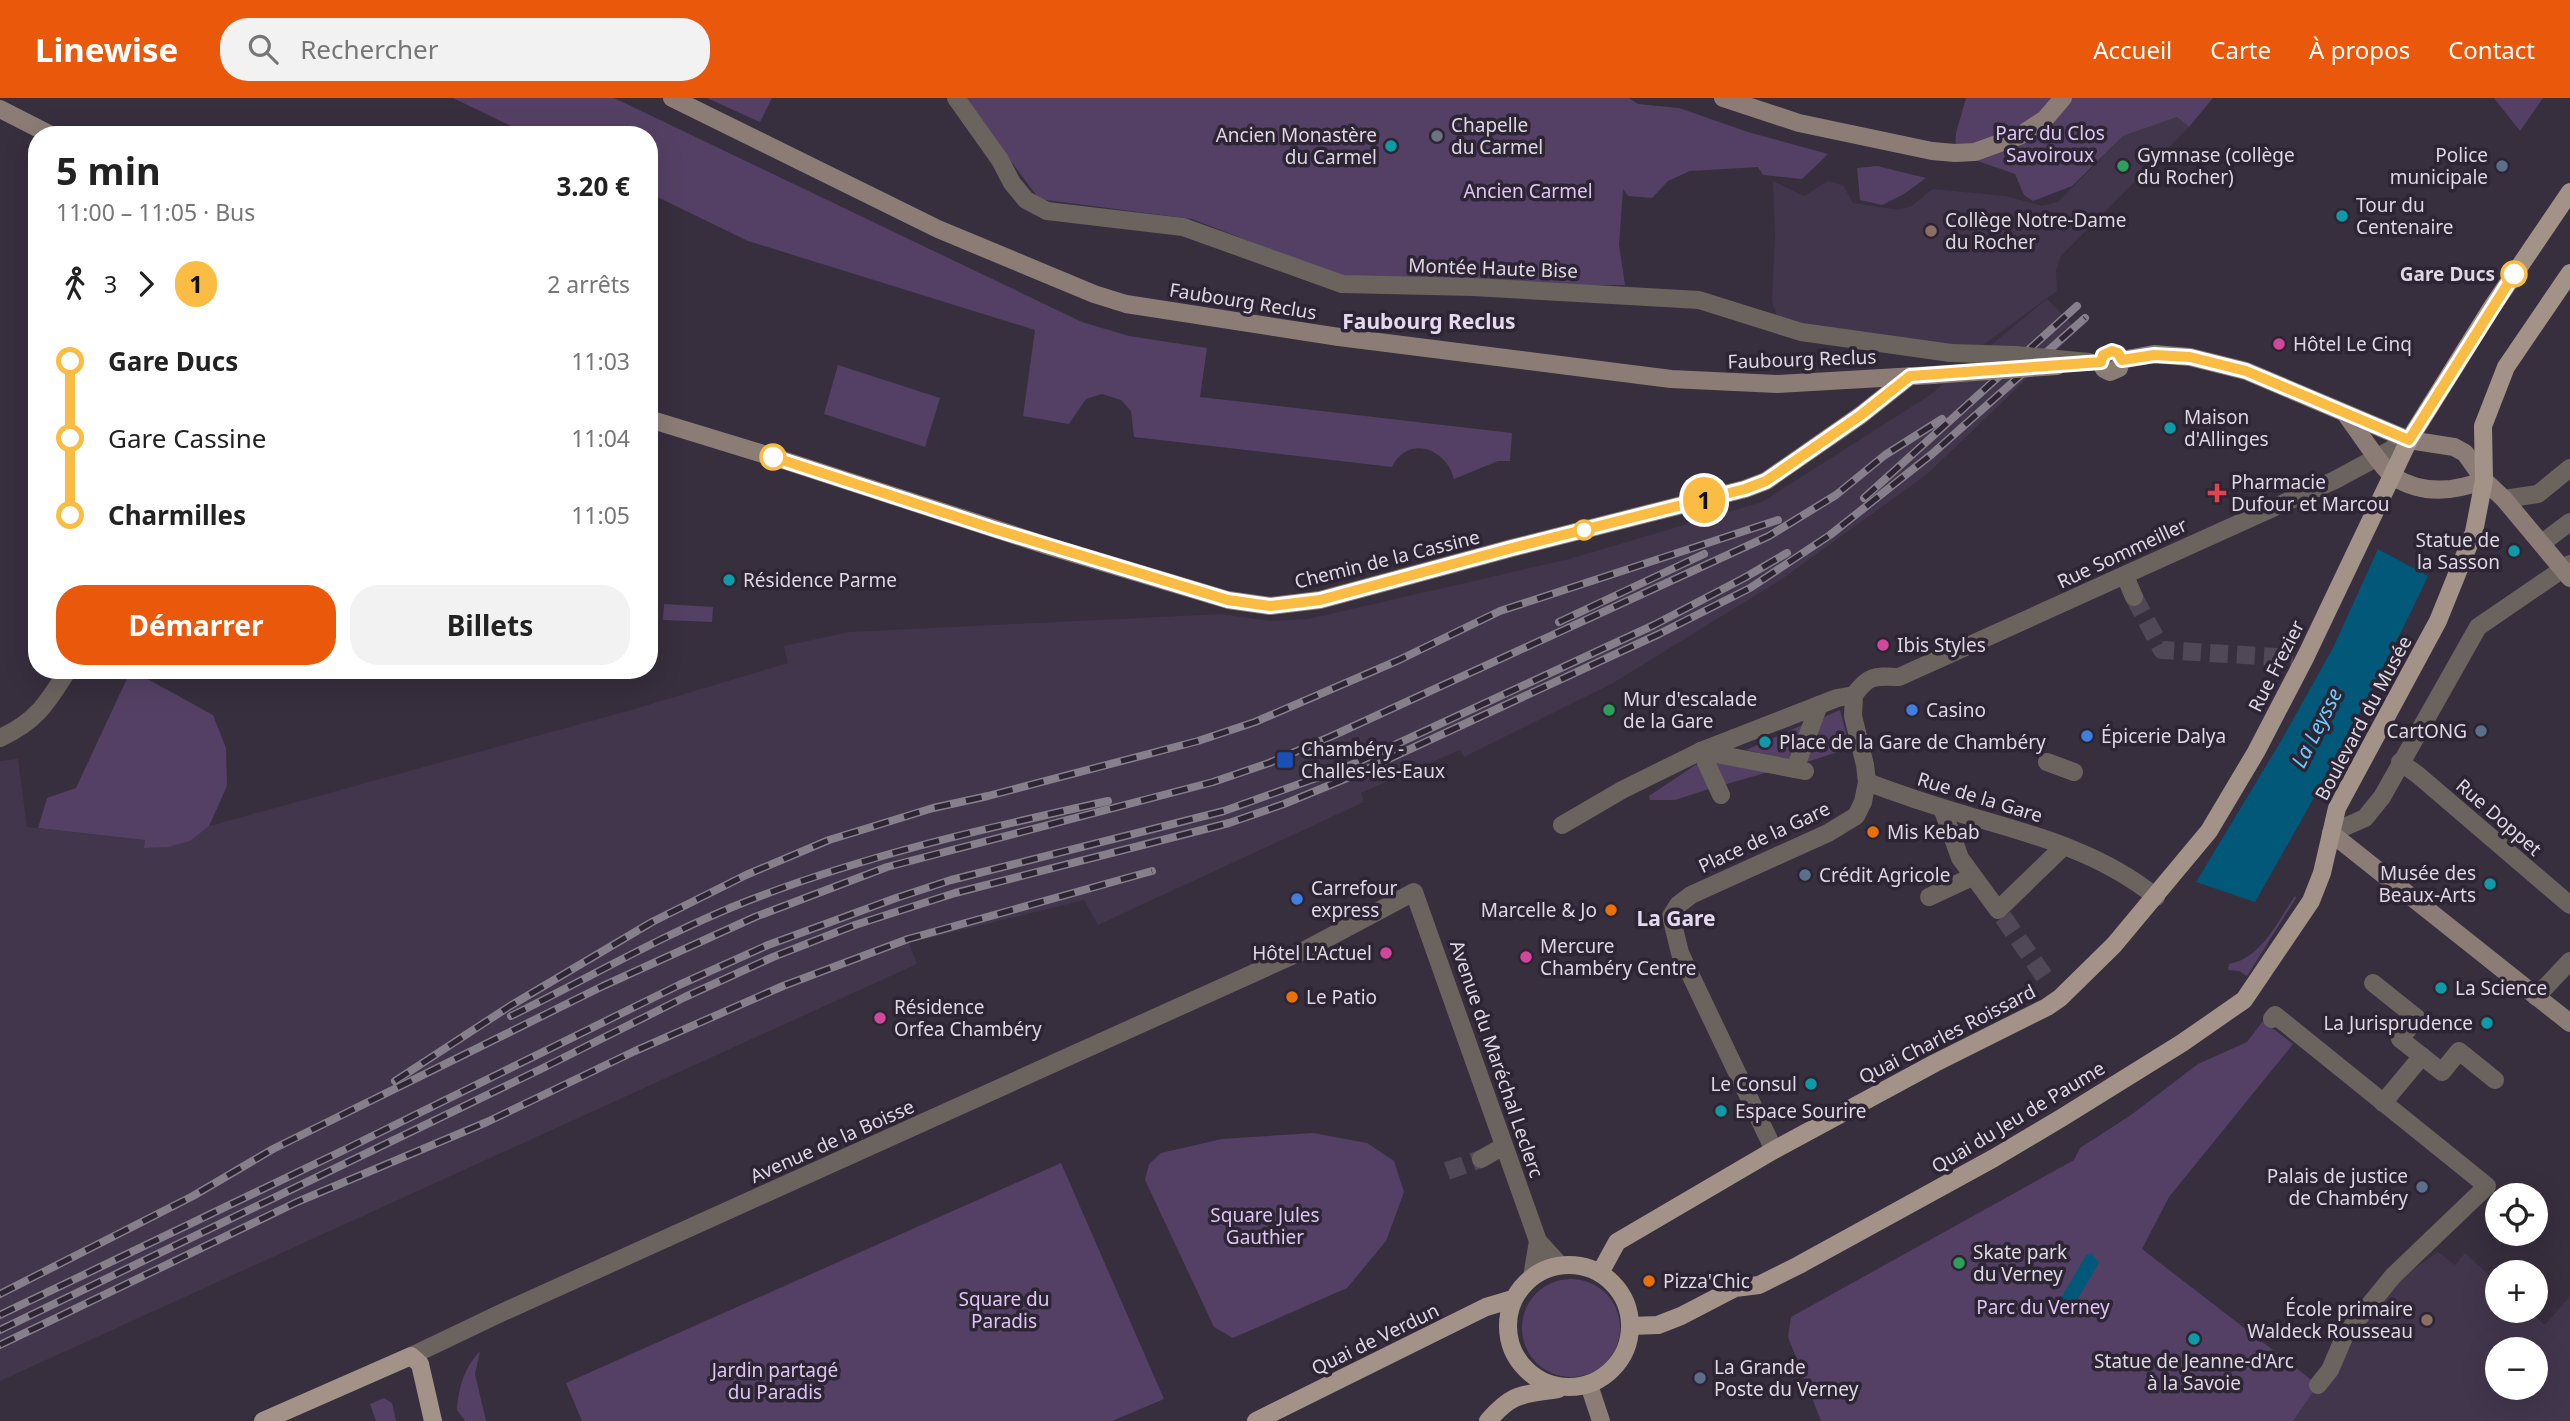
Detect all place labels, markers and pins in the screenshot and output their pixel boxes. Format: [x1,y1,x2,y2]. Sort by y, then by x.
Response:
place label: Chapelle du Carmel [1451,112,1543,160]
place label: Ancien Monastère du Carmel [1216,122,1377,170]
marker: Chapelle du Carmel [1429,128,1445,144]
marker: Ancien Monastère du Carmel [1383,138,1399,154]
place label: Gymnase (collège du Rocher) [2137,142,2295,190]
place label: Police municipale [2390,142,2488,190]
marker: Gymnase (collège du Rocher) [2115,158,2131,174]
marker: Police municipale [2494,158,2510,174]
place label: Tour du Centenaire [2356,192,2454,240]
place label: Collège Notre-Dame du Rocher [1945,207,2126,255]
marker: Tour du Centenaire [2334,208,2350,224]
marker: Collège Notre-Dame du Rocher [1923,223,1939,239]
place label: Gare Ducs [2400,261,2495,287]
marker: Gare Ducs [2501,261,2527,287]
place label: Hôtel Le Cinq [2293,331,2412,357]
marker: Hôtel Le Cinq [2271,336,2287,352]
place label: Maison d'Allinges [2184,404,2269,452]
marker: Maison d'Allinges [2162,420,2178,436]
unlabelled marker [760,444,786,470]
place label: Pharmacie Dufour et Marcou [2231,469,2389,517]
marker: Pharmacie Dufour et Marcou [2209,485,2225,501]
unlabelled marker [1574,520,1594,540]
place label: Statue de la Sasson [2415,527,2500,575]
marker: Statue de la Sasson [2506,543,2522,559]
place label: Résidence Parme [743,567,897,593]
marker: Résidence Parme [721,572,737,588]
place label: Ibis Styles [1897,632,1986,658]
marker: Ibis Styles [1875,637,1891,653]
place label: Mur d'escalade de la Gare [1623,686,1757,734]
place label: Casino [1926,697,1986,723]
marker: Mur d'escalade de la Gare [1601,702,1617,718]
marker: Casino [1904,702,1920,718]
place label: CartONG [2387,718,2467,744]
place label: Épicerie Dalya [2101,723,2226,749]
marker: CartONG [2473,723,2489,739]
marker: Épicerie Dalya [2079,728,2095,744]
place label: Place de la Gare de Chambéry [1779,729,2046,755]
marker: Place de la Gare de Chambéry [1757,734,1773,750]
place label: Chambéry - Challes-les-Eaux [1301,736,1445,784]
marker: Chambéry - Challes-les-Eaux [1275,750,1295,770]
place label: Mis Kebab [1887,819,1980,845]
marker: Mis Kebab [1865,824,1881,840]
place label: Musée des Beaux-Arts [2378,860,2476,908]
place label: Crédit Agricole [1819,862,1950,888]
marker: Crédit Agricole [1797,867,1813,883]
place label: Carrefour express [1311,875,1397,923]
marker: Musée des Beaux-Arts [2482,876,2498,892]
marker: Carrefour express [1289,891,1305,907]
place label: Marcelle & Jo [1481,897,1597,923]
marker: Marcelle & Jo [1603,902,1619,918]
place label: Mercure Chambéry Centre [1540,933,1697,981]
place label: Hôtel L'Actuel [1252,940,1372,966]
marker: Hôtel L'Actuel [1378,945,1394,961]
marker: Mercure Chambéry Centre [1518,949,1534,965]
place label: La Science [2455,975,2547,1001]
marker: La Science [2433,980,2449,996]
place label: Le Patio [1306,984,1377,1010]
marker: Le Patio [1284,989,1300,1005]
place label: Résidence Orfea Chambéry [894,994,1042,1042]
marker: Résidence Orfea Chambéry [872,1010,888,1026]
place label: La Jurisprudence [2323,1010,2473,1036]
marker: La Jurisprudence [2479,1015,2495,1031]
place label: Le Consul [1710,1071,1797,1097]
marker: Le Consul [1803,1076,1819,1092]
place label: Espace Sourire [1735,1098,1866,1124]
marker: Espace Sourire [1713,1103,1729,1119]
place label: Palais de justice de Chambéry [2267,1163,2408,1211]
marker: Palais de justice de Chambéry [2414,1179,2430,1195]
place label: Skate park du Verney [1973,1239,2067,1287]
marker: Skate park du Verney [1951,1255,1967,1271]
place label: Pizza'Chic [1663,1268,1750,1294]
marker: Pizza'Chic [1641,1273,1657,1289]
place label: École primaire Waldeck Rousseau [2247,1296,2413,1344]
marker: École primaire Waldeck Rousseau [2419,1312,2435,1328]
marker: Statue de Jeanne-d'Arc à la Savoie [2186,1331,2202,1347]
place label: Statue de Jeanne-d'Arc à la Savoie [2094,1348,2294,1396]
place label: La Grande Poste du Verney [1714,1354,1859,1402]
marker: La Grande Poste du Verney [1692,1370,1708,1386]

